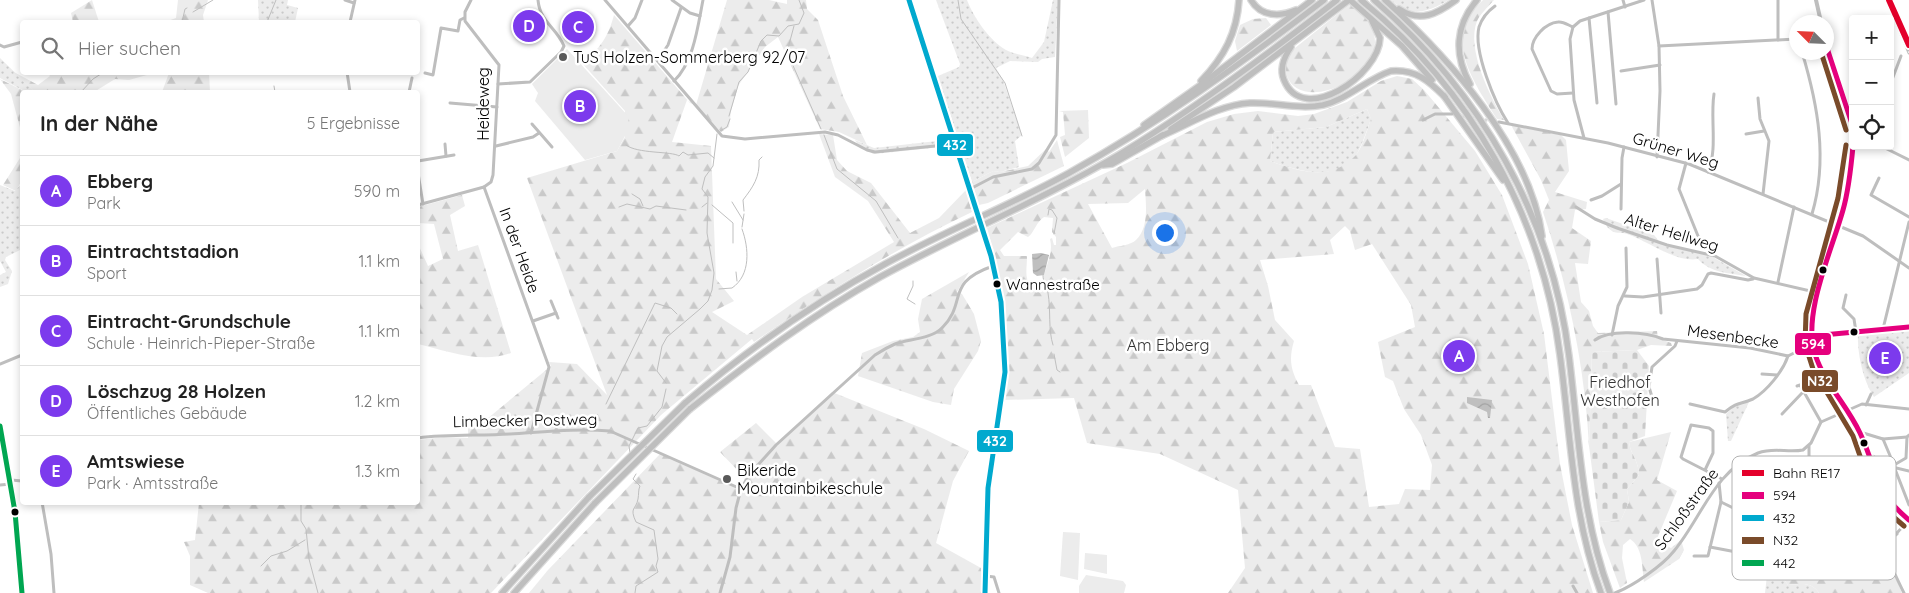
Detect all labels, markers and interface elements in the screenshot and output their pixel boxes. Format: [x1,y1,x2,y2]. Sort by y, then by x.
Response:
pin: D [513,7,545,45]
pin: C [562,8,594,46]
north arrow [1789,15,1834,60]
map controls [1849,15,1894,150]
button: + [1849,15,1894,60]
search box [20,20,420,75]
icon: search [38,34,66,62]
text: Hier suchen [78,36,181,60]
place label: TuS Holzen-Sommerberg 92/07 [573,47,805,67]
marker: TuS Holzen-Sommerberg 92/07 [557,51,569,63]
button: − [1849,60,1894,105]
street label: Heideweg [473,67,493,141]
pin: B [564,87,596,125]
button: locate [1849,105,1894,150]
text: In der Nähe [40,110,158,136]
text: 5 Ergebnisse [307,113,400,133]
street label: Grüner Weg [1630,127,1722,173]
line badge: 432 [936,133,974,157]
text: 432 [943,136,967,154]
text: Ebberg [87,169,153,193]
text: A [51,181,61,201]
text: 590 m [354,181,400,201]
text: Park [87,193,121,213]
street label: In der Heide [495,204,545,296]
street label: Alter Hellweg [1622,208,1722,256]
your location [1152,220,1178,246]
text: Eintrachtstadion [87,239,239,263]
text: B [51,251,61,271]
text: 1.1 km [358,251,400,271]
text: Sport [87,263,127,283]
unlabelled marker [1818,265,1828,275]
place label: Wannestraße [1006,275,1100,294]
marker: Wannestraße [992,279,1002,289]
text: Eintracht-Grundschule [87,309,291,333]
street label: Mesenbecke [1686,320,1780,352]
text: C [51,321,61,341]
text: 1.1 km [358,321,400,341]
unlabelled marker [1849,327,1859,337]
line badge: 594 [1794,332,1832,356]
text: Schule · Heinrich-Pieper-Straße [87,333,315,353]
park label: Am Ebberg [1127,335,1209,355]
text: 594 [1801,335,1825,353]
pin: A [1443,337,1475,375]
pin: E [1869,339,1901,377]
line badge: N32 [1801,369,1839,393]
park label: Friedhof Westhofen [1580,372,1660,410]
text: N32 [1807,372,1833,390]
text: Löschzug 28 Holzen [87,379,266,403]
text: D [50,391,62,411]
text: 1.2 km [355,391,400,411]
text: Öffentliches Gebäude [87,403,247,423]
street label: Limbecker Postweg [452,409,598,431]
line badge: 432 [976,429,1014,453]
text: 432 [983,432,1007,450]
unlabelled marker [1859,438,1869,448]
text: Amtswiese [87,449,185,473]
legend [1732,456,1896,580]
place label: Bikeride Mountainbikeschule [737,460,883,498]
text: E [51,461,61,481]
text: 1.3 km [355,461,400,481]
street label: Schloßstraße [1650,464,1722,554]
text: Bahn RE17 [1773,464,1840,482]
text: Park · Amtsstraße [87,473,218,493]
marker: Bikeride Mountainbikeschule [721,473,733,485]
text: 594 [1773,486,1796,504]
unlabelled marker [10,507,20,517]
text: 432 [1773,509,1796,527]
text: N32 [1773,531,1799,549]
text: 442 [1773,554,1796,572]

